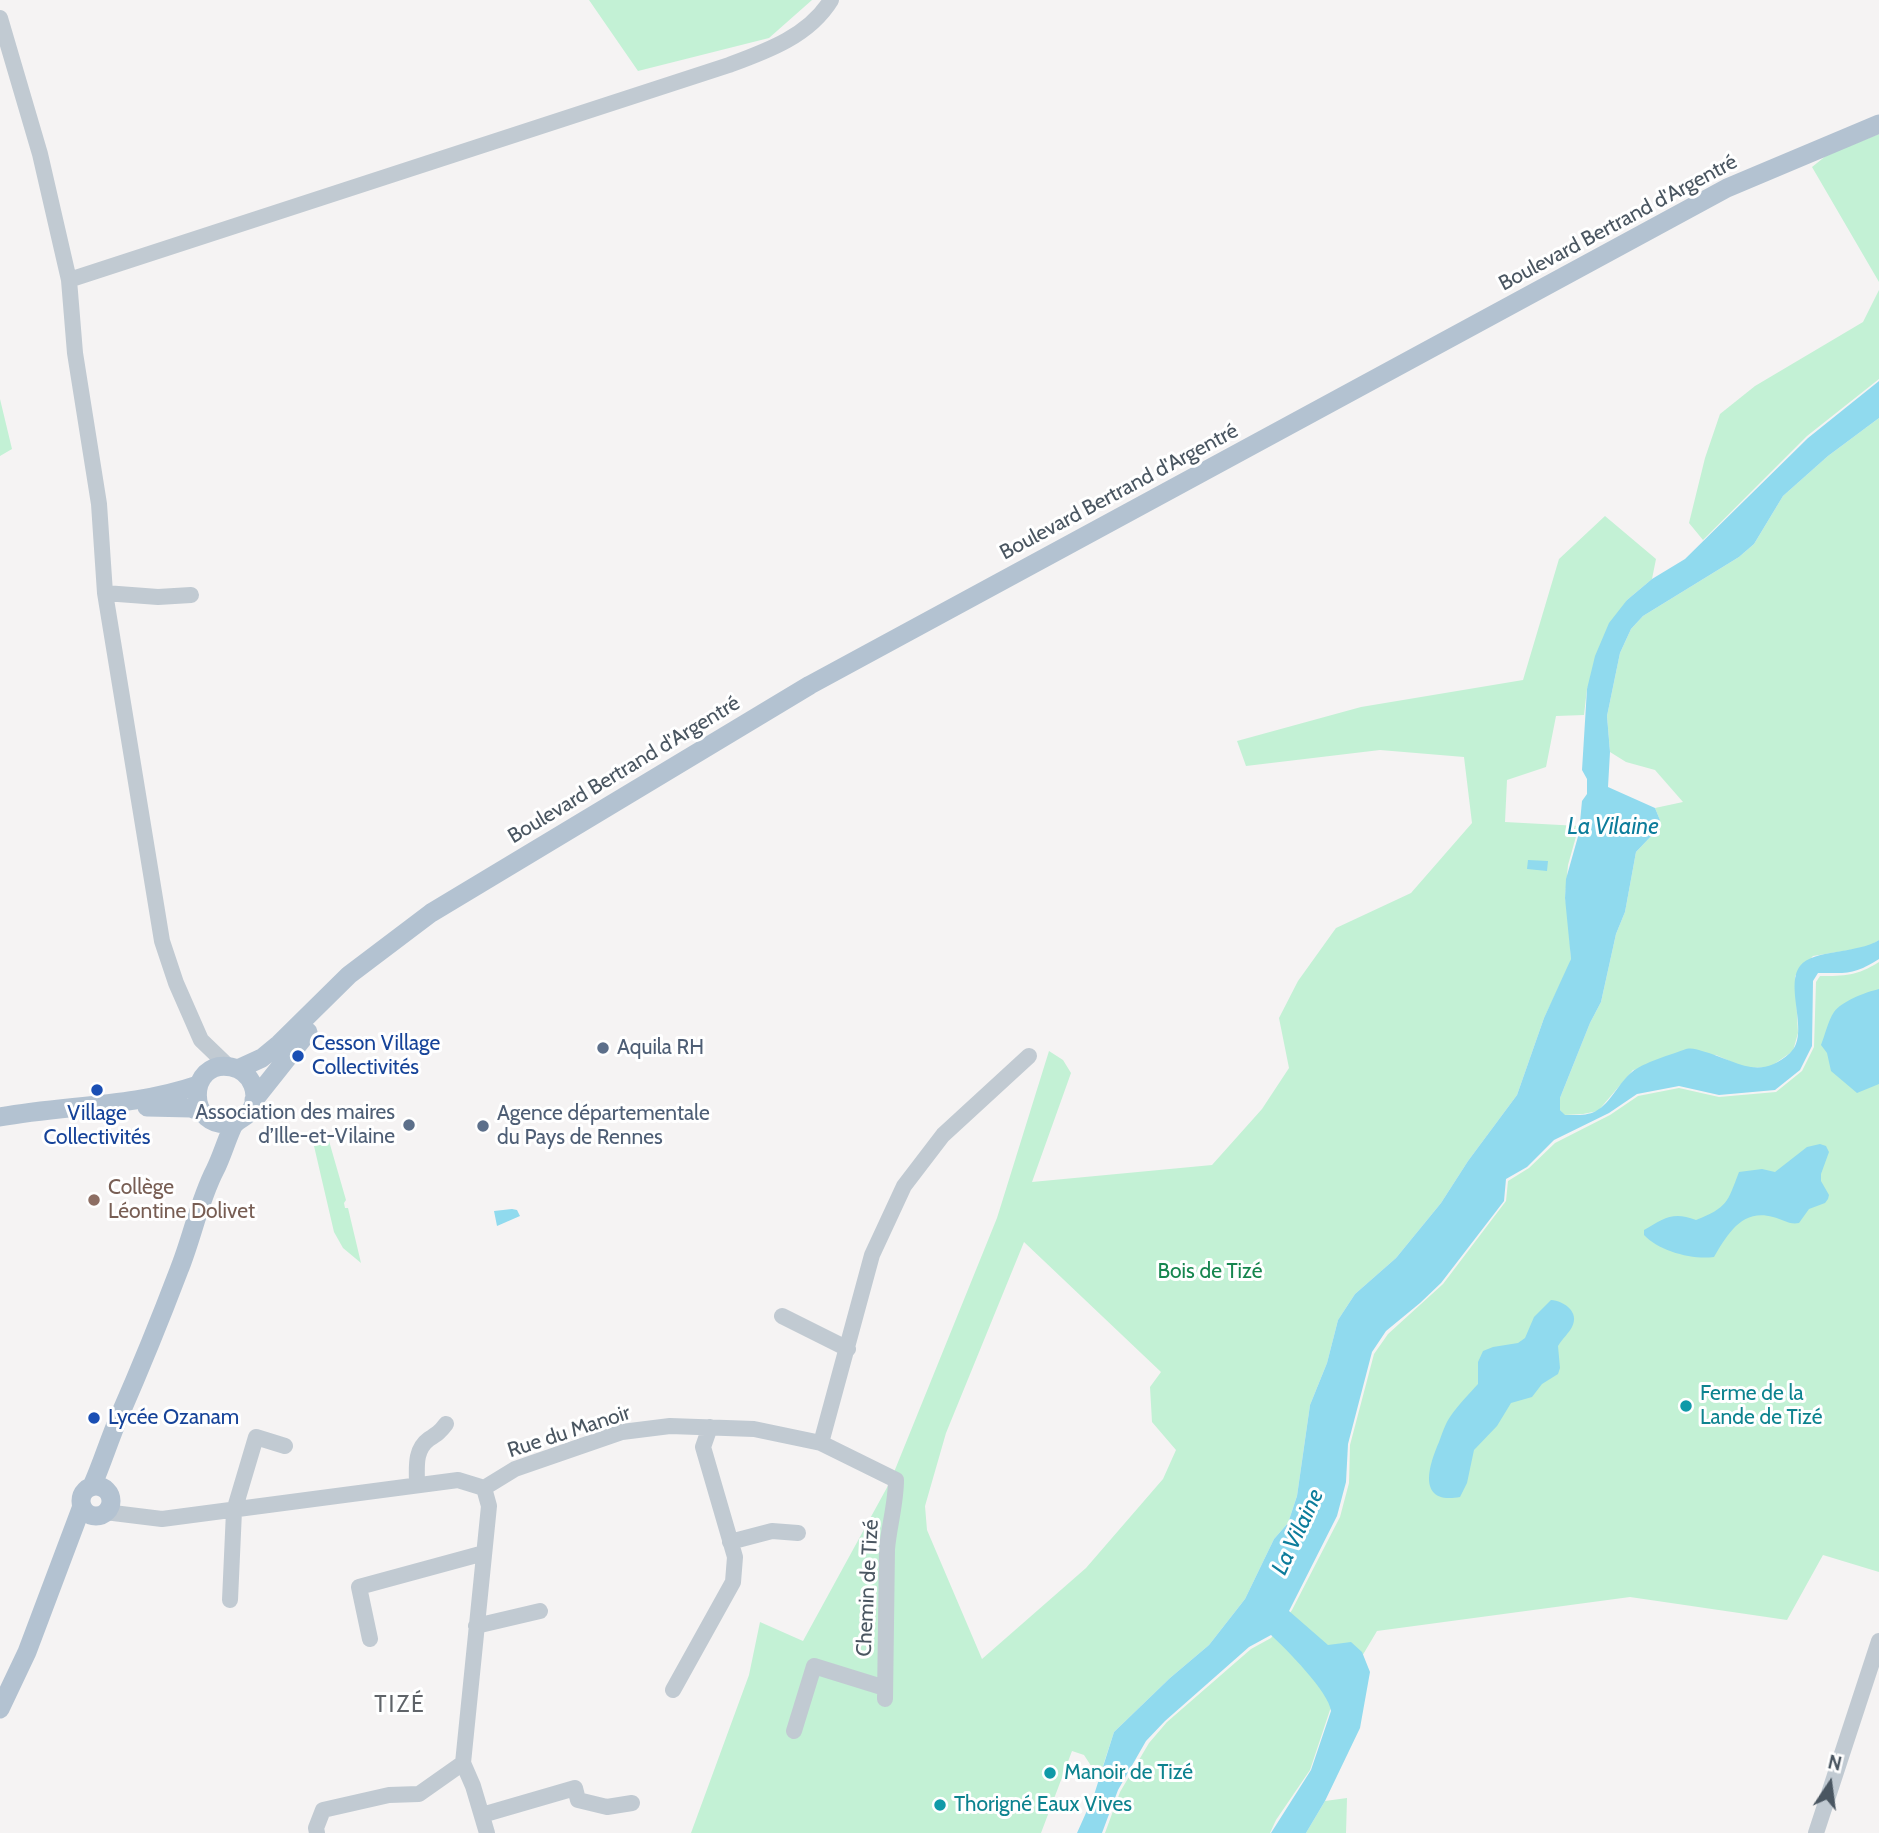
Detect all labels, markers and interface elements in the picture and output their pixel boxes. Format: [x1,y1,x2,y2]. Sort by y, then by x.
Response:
street label: Boulevard Bertrand d'Argentré [1495,149,1741,297]
street label: Boulevard Bertrand d'Argentré [996,418,1242,566]
street label: Boulevard Bertrand d'Argentré [503,691,745,849]
water label: La Vilaine [1567,813,1659,841]
place label: Cesson Village Collectivités [312,1031,440,1081]
place label: Aquila RH [617,1035,704,1061]
marker: Aquila RH [595,1040,611,1056]
marker: Cesson Village Collectivités [290,1048,306,1064]
marker: Village Collectivités [89,1082,105,1098]
place label: Association des maires d’Ille-et-Vilaine [195,1100,395,1150]
place label: Village Collectivités [43,1101,151,1151]
place label: Agence départementale du Pays de Rennes [497,1101,710,1151]
marker: Association des maires d’Ille-et-Vilaine [401,1117,417,1133]
marker: Agence départementale du Pays de Rennes [475,1118,491,1134]
place label: Collège Léontine Dolivet [108,1175,255,1225]
marker: Collège Léontine Dolivet [86,1192,102,1208]
park label: Bois de Tizé [1158,1259,1262,1285]
place label: Ferme de la Lande de Tizé [1700,1381,1822,1431]
marker: Ferme de la Lande de Tizé [1678,1398,1694,1414]
street label: Rue du Manoir [504,1400,634,1464]
place label: Lycée Ozanam [108,1405,239,1431]
marker: Lycée Ozanam [86,1410,102,1426]
water label: La Vilaine [1266,1485,1330,1579]
street label: Chemin de Tizé [852,1519,884,1657]
district label: TIZÉ [375,1691,425,1719]
north arrow [1795,1749,1865,1819]
text: N [1826,1750,1844,1776]
place label: Manoir de Tizé [1064,1760,1193,1786]
marker: Manoir de Tizé [1042,1765,1058,1781]
place label: Thorigné Eaux Vives [954,1792,1132,1818]
marker: Thorigné Eaux Vives [932,1797,948,1813]

